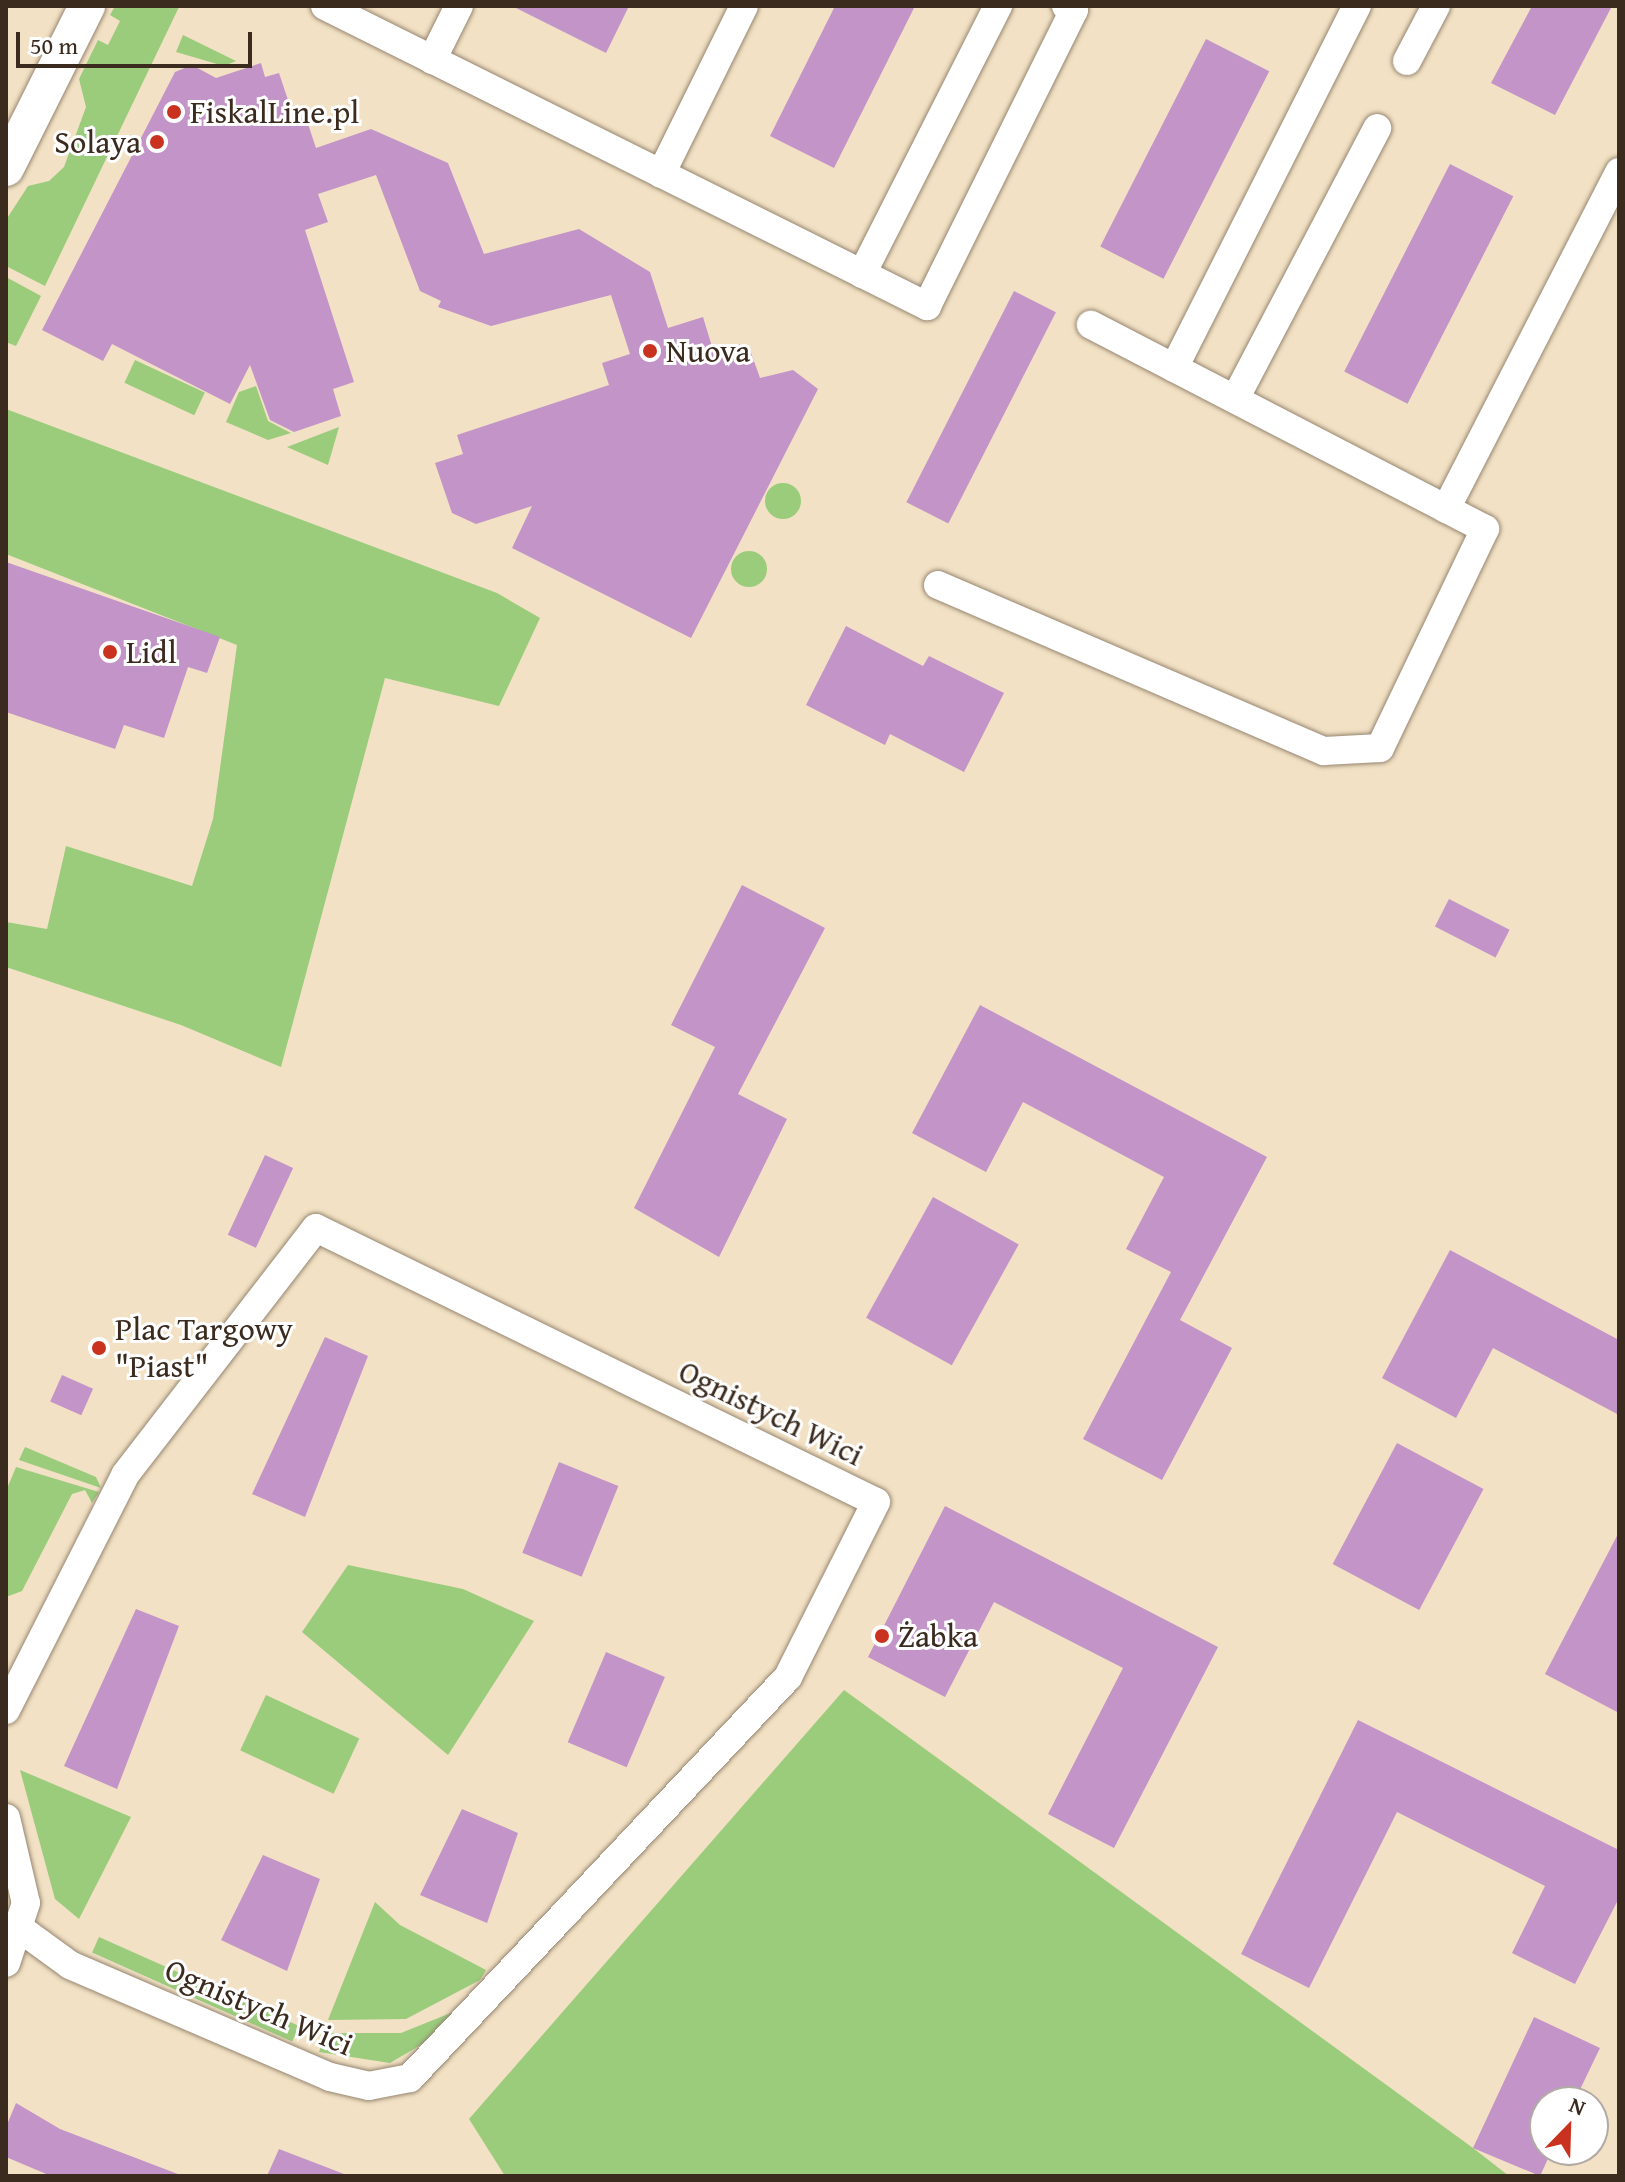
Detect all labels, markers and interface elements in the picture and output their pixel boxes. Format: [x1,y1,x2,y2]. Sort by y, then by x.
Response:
scale bar [20,16,256,66]
text: 50 m [30,28,78,63]
place label: FiskalLine.pl [190,93,359,131]
marker: FiskalLine.pl [165,103,183,121]
place label: Solaya [54,123,141,161]
marker: Solaya [148,133,166,151]
place label: Nuova [666,332,750,370]
marker: Nuova [641,342,659,360]
place label: Lidl [126,633,177,671]
marker: Lidl [101,643,119,661]
place label: Plac Targowy "Piast" [115,1311,293,1386]
marker: Plac Targowy "Piast" [90,1339,108,1357]
street label: Ognistych Wici [673,1352,869,1474]
place label: Żabka [898,1617,978,1655]
marker: Żabka [873,1627,891,1645]
street label: Ognistych Wici [159,1950,359,2064]
north arrow [1529,2086,1609,2166]
text: N [1565,2088,1591,2123]

